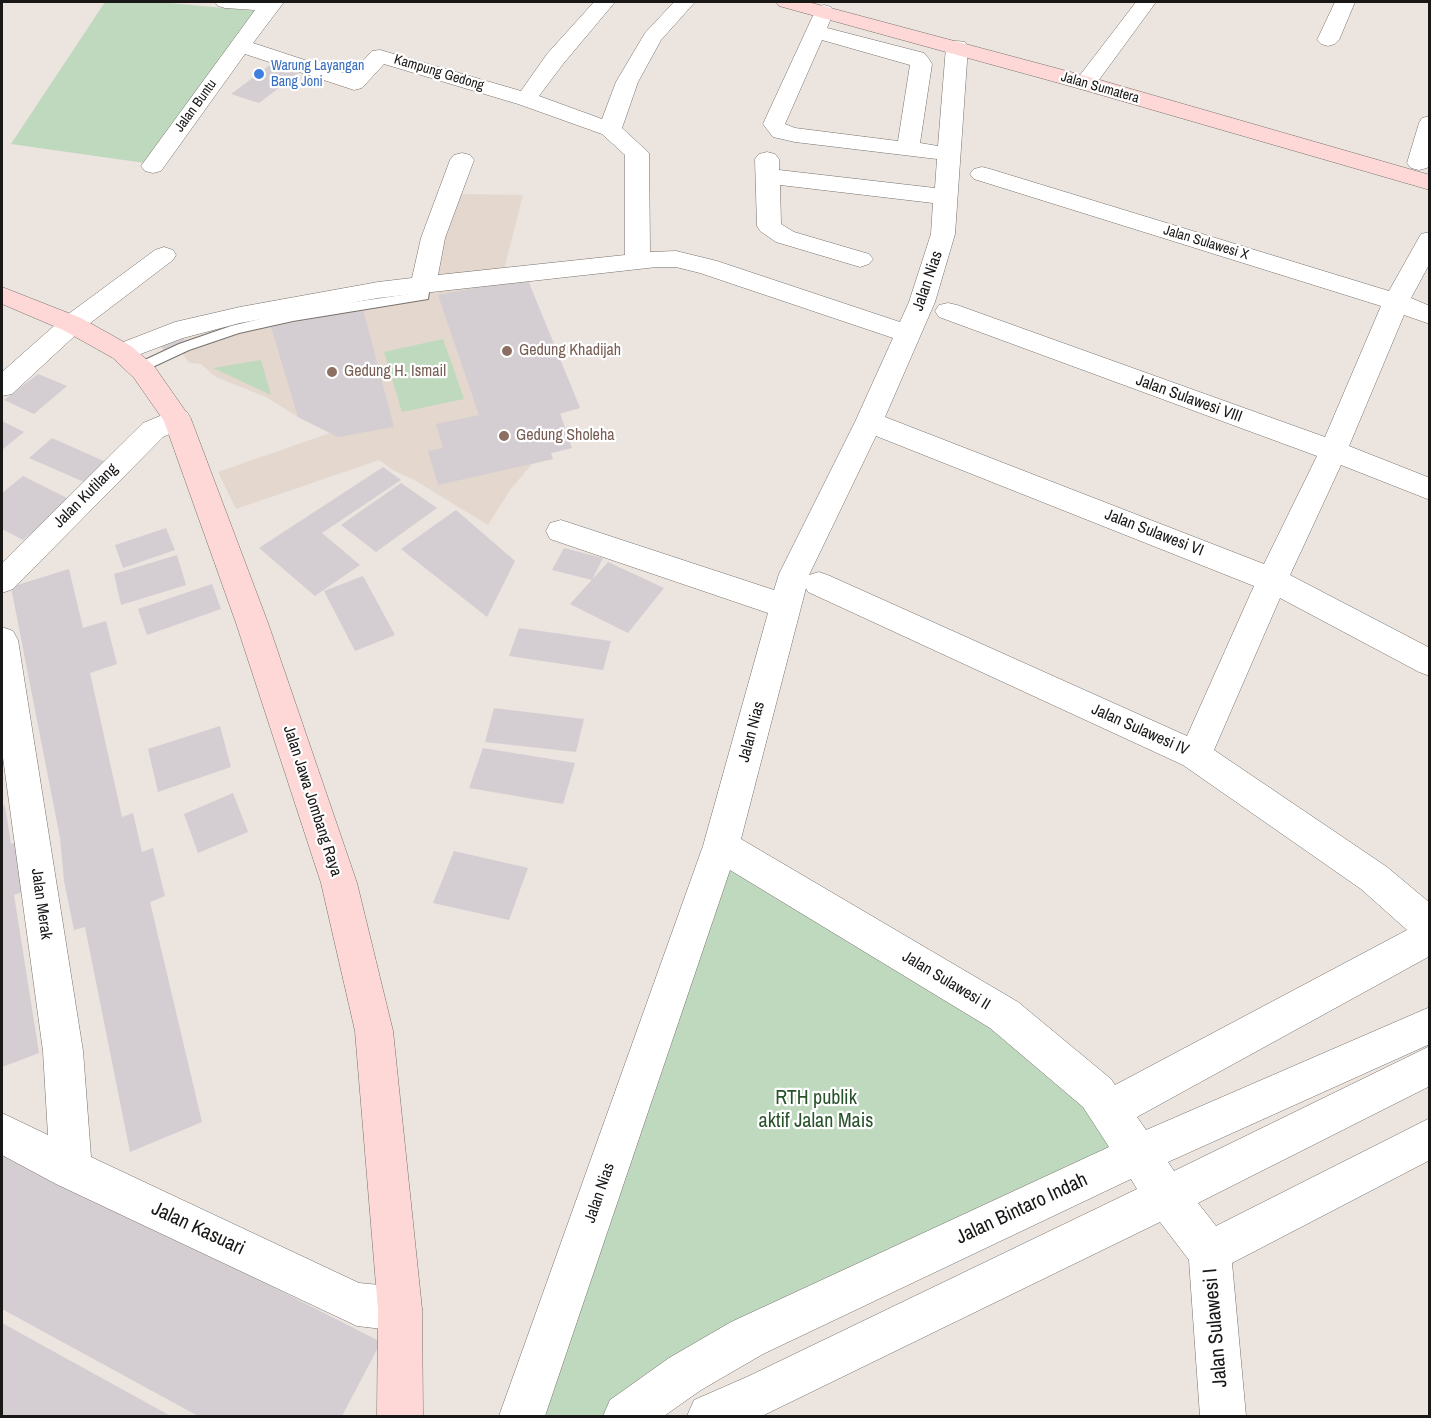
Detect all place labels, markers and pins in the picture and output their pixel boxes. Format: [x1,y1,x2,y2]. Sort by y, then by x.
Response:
place label: Warung Layangan Bang Joni [271,58,364,90]
marker: Warung Layangan Bang Joni [252,67,266,81]
place label: Gedung Khadijah [519,341,621,361]
marker: Gedung Khadijah [500,344,514,358]
place label: Gedung H. Ismail [344,362,446,382]
marker: Gedung H. Ismail [325,365,339,379]
place label: Gedung Sholeha [516,426,614,446]
marker: Gedung Sholeha [497,429,511,443]

